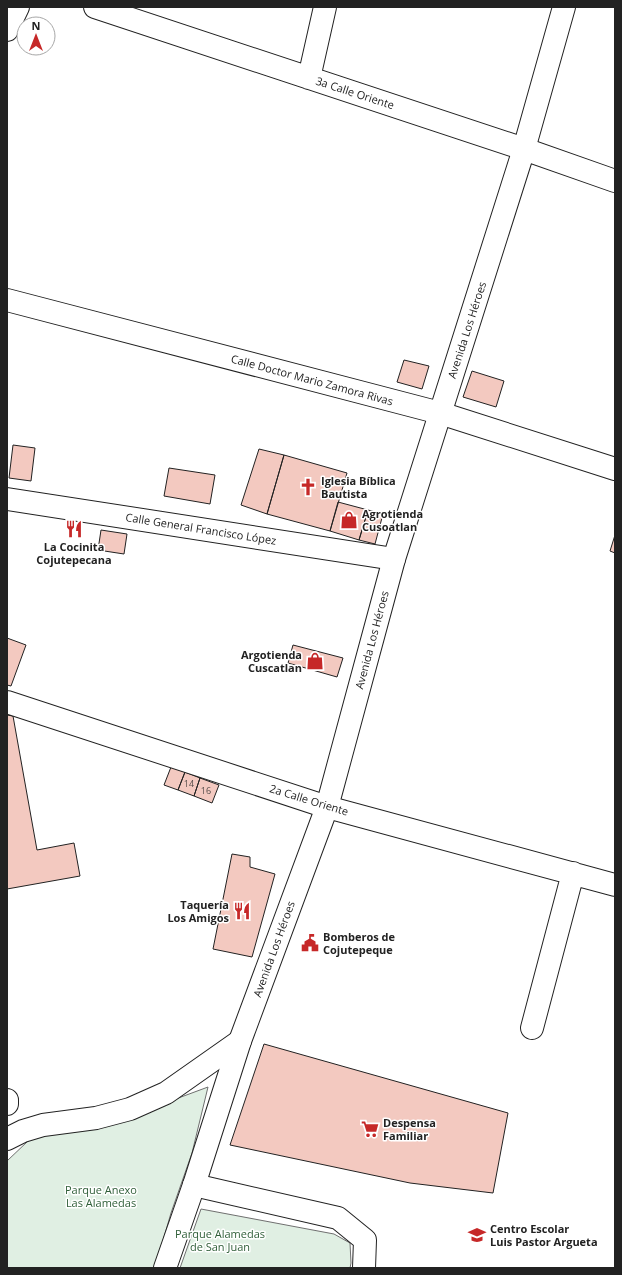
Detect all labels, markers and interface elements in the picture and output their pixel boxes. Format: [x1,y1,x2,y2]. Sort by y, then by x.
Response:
north arrow [16,16,56,56]
text: N [32,18,40,33]
street label: 3a Calle Oriente [314,73,396,112]
street label: Avenida Los Héroes [444,279,489,380]
street label: Calle Doctor Mario Zamora Rivas [229,351,395,408]
place label: Iglesia Bíblica Bautista [321,473,396,501]
church icon: Iglesia Bíblica Bautista [298,477,318,497]
place label: Agrotienda Cusoatlan [362,506,423,534]
street label: Calle General Francisco López [125,509,278,548]
shop icon: Agrotienda Cusoatlan [339,510,359,530]
restaurant icon: La Cocinita Cojutepecana [64,519,84,539]
place label: La Cocinita Cojutepecana [36,539,112,567]
street label: Avenida Los Héroes [351,589,392,691]
place label: Argotienda Cuscatlan [241,647,302,675]
shop icon: Argotienda Cuscatlan [305,651,325,671]
house number: 14 [184,777,194,790]
street label: 2a Calle Oriente [268,780,350,819]
house number: 16 [201,784,211,797]
place label: Taquería Los Amigos [167,897,230,925]
street label: Avenida Los Héroes [249,899,298,999]
restaurant icon: Taquería Los Amigos [232,901,252,921]
place label: Bomberos de Cojutepeque [323,929,396,957]
public building icon: Bomberos de Cojutepeque [300,933,320,953]
place label: Despensa Familiar [383,1115,436,1143]
supermarket icon: Despensa Familiar [360,1119,380,1139]
park label: Parque Anexo Las Alamedas [65,1182,137,1210]
place label: Centro Escolar Luis Pastor Argueta [490,1221,598,1249]
school or university icon: Centro Escolar Luis Pastor Argueta [467,1225,487,1245]
park label: Parque Alamedas de San Juan [175,1226,265,1254]

